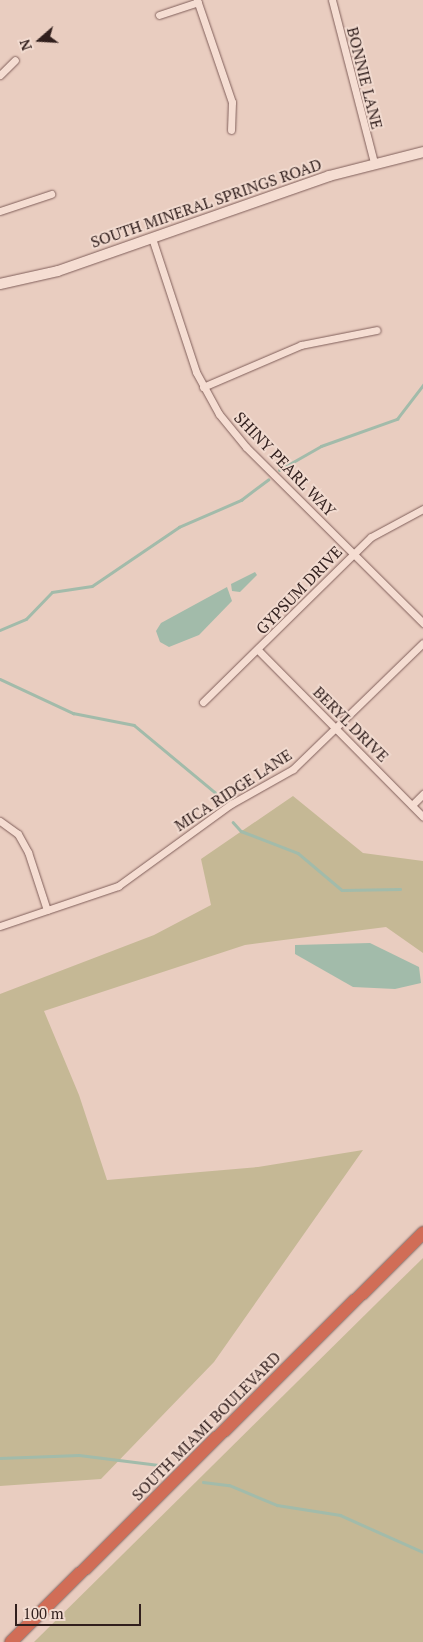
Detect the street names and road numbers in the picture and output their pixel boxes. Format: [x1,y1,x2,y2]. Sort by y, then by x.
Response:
street label: BONNIE LANE [343,25,387,131]
street label: SOUTH MINERAL SPRINGS ROAD [88,154,324,252]
street label: SHINY PEARL WAY [230,408,340,520]
street label: GYPSUM DRIVE [252,542,346,638]
street label: BERYL DRIVE [309,682,393,766]
street label: MICA RIDGE LANE [171,745,295,835]
street label: SOUTH MIAMI BOULEVARD [128,1348,284,1504]

